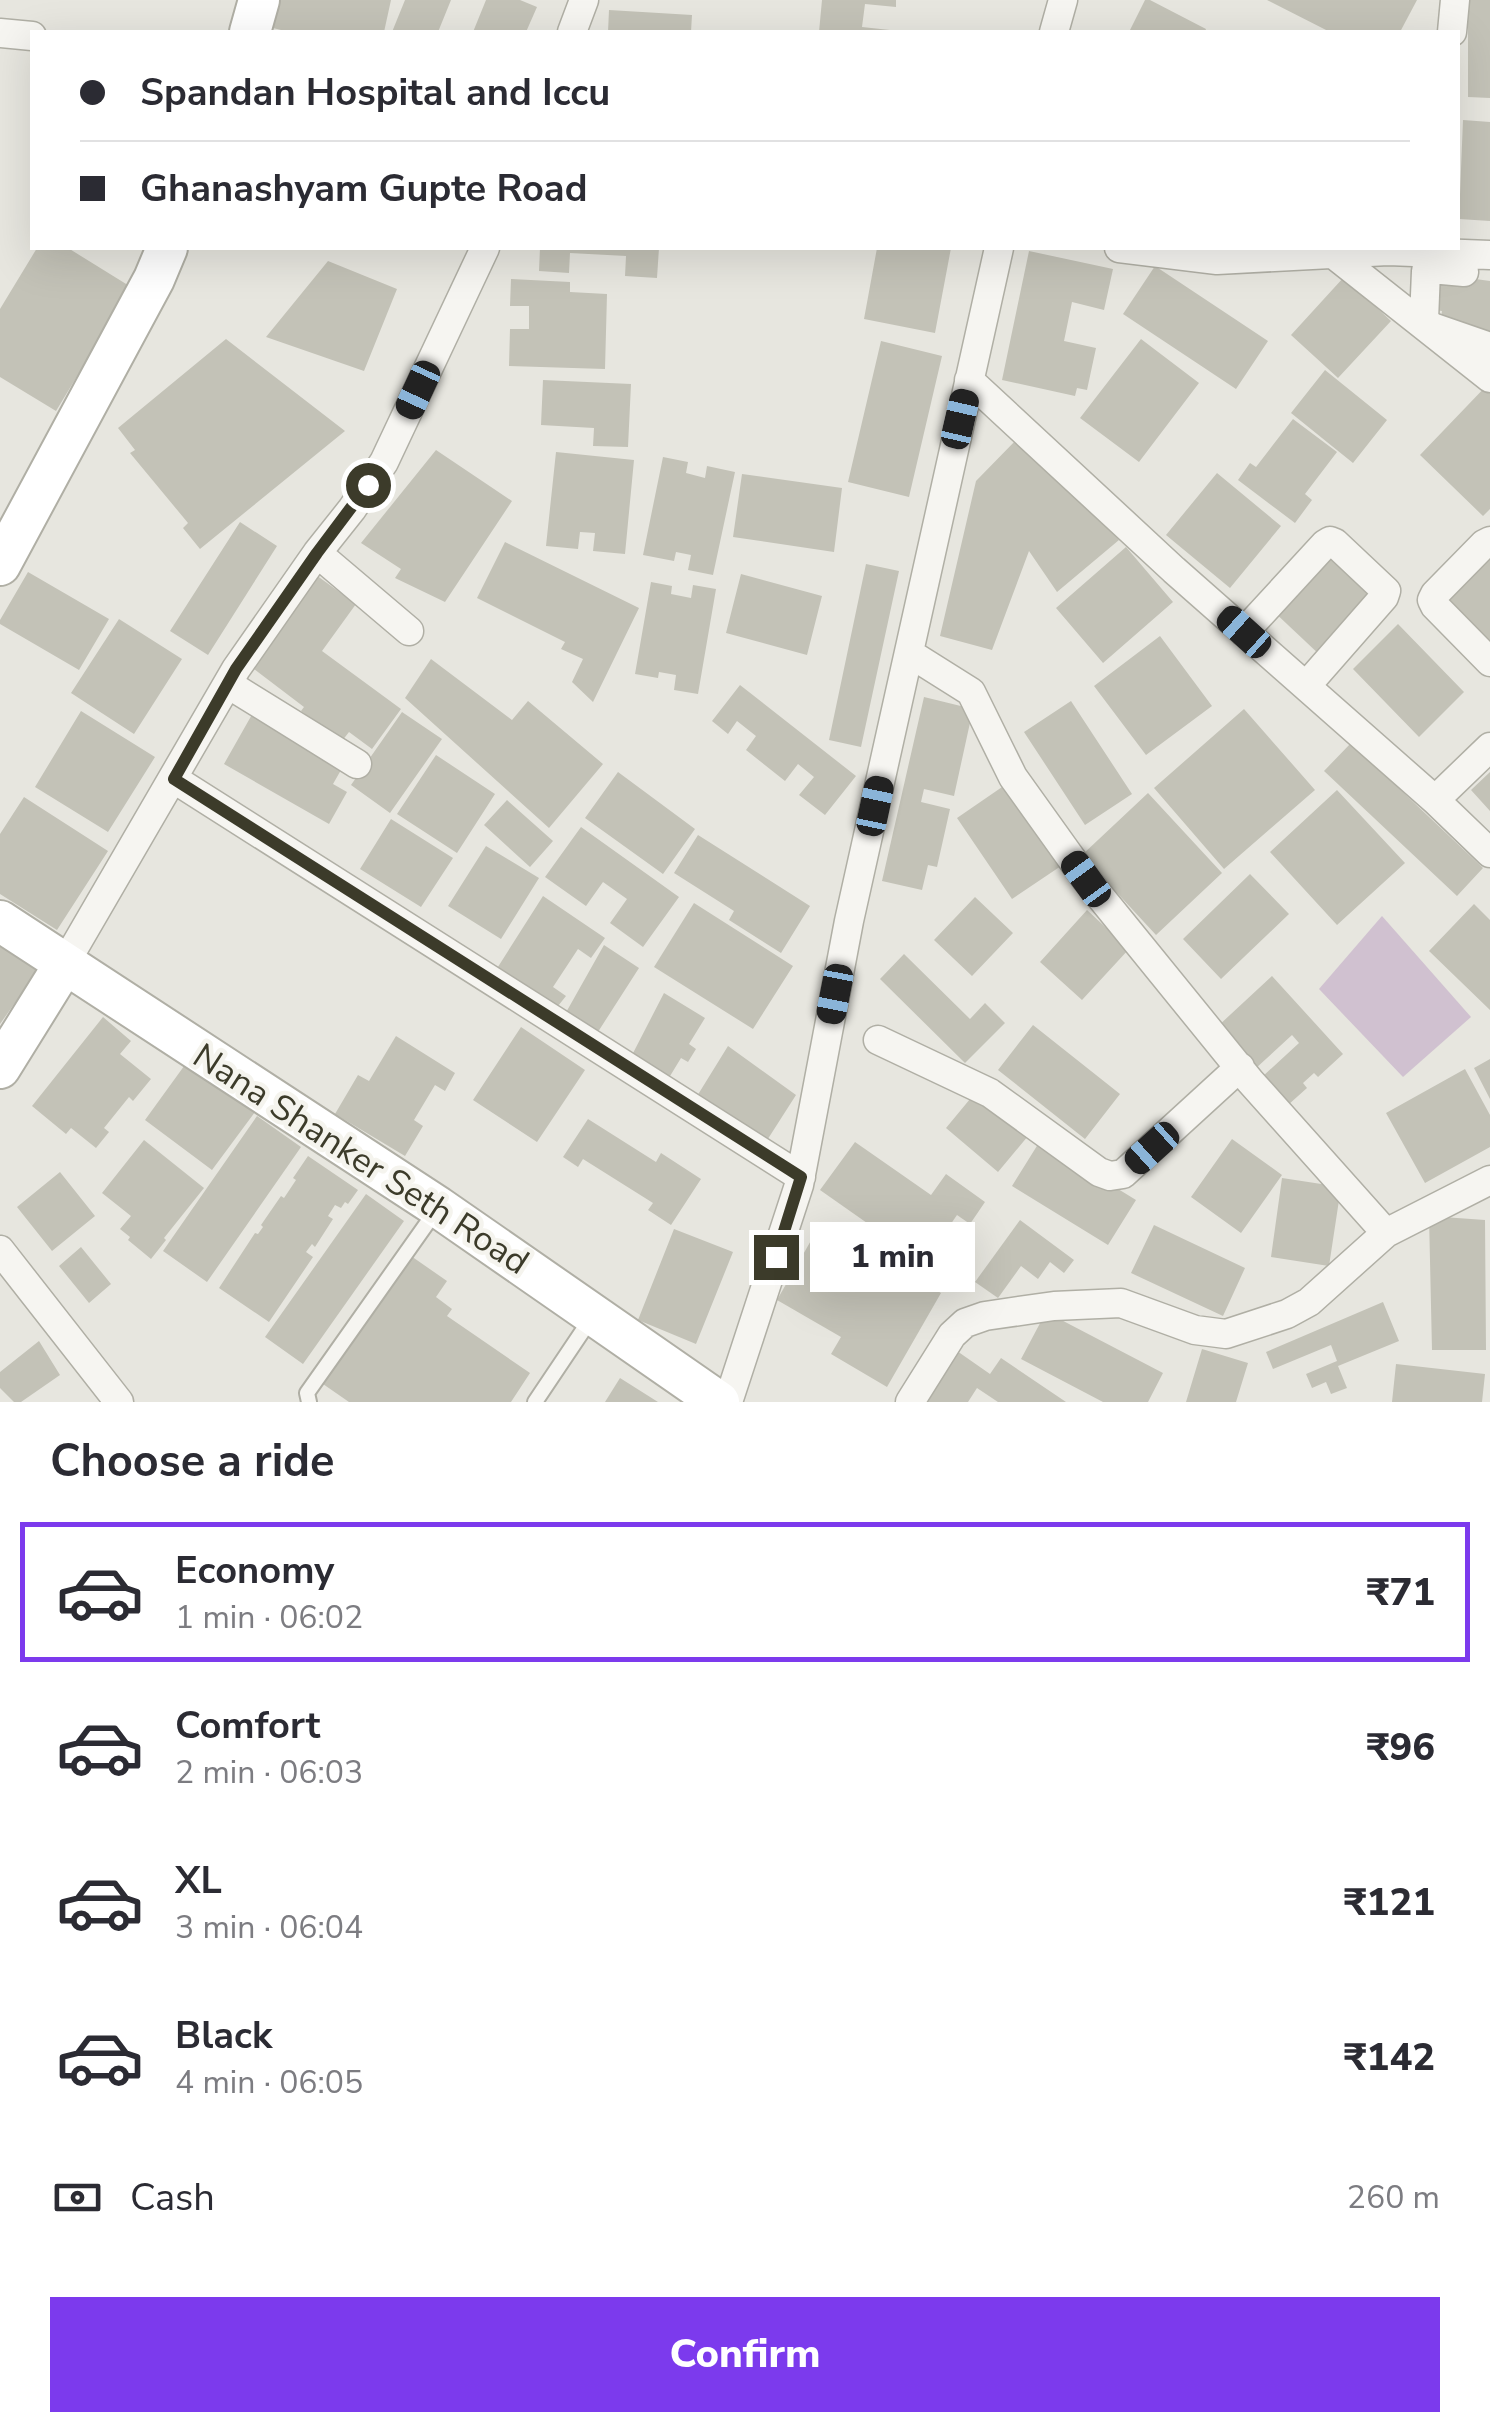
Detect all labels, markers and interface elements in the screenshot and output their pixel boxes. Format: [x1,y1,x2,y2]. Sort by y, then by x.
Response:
text: Spandan Hospital and Iccu [140,67,610,118]
text: Ghanashyam Gupte Road [140,163,587,214]
car [392,356,444,424]
car [939,386,981,452]
route start [346,463,391,508]
car [1212,601,1276,663]
car [854,774,896,838]
car [1056,846,1116,912]
car [815,962,855,1026]
street label: Nana Shanker Seth Road [184,1033,538,1285]
car [1120,1117,1184,1179]
callout: 1 min [811,1222,976,1292]
route end [754,1235,799,1280]
text: 1 min [850,1235,935,1278]
text: Choose a ride [50,1431,335,1492]
text: Economy [175,1545,334,1596]
icon: car [55,1547,145,1637]
text: ₹71 [1367,1567,1435,1618]
text: 1 min · 06:02 [175,1596,363,1639]
text: Comfort [175,1700,320,1751]
icon: car [55,1702,145,1792]
text: ₹96 [1367,1722,1435,1773]
text: 2 min · 06:03 [175,1751,363,1794]
text: XL [175,1855,222,1906]
icon: car [55,1857,145,1947]
text: ₹121 [1344,1877,1435,1928]
text: 3 min · 06:04 [175,1906,363,1949]
text: Black [175,2010,272,2061]
icon: car [55,2012,145,2102]
text: ₹142 [1344,2032,1435,2083]
text: 4 min · 06:05 [175,2061,363,2104]
icon: cash [50,2170,105,2225]
text: Cash [130,2172,215,2223]
text: 260 m [1347,2176,1440,2219]
button: Confirm [50,2297,1440,2412]

